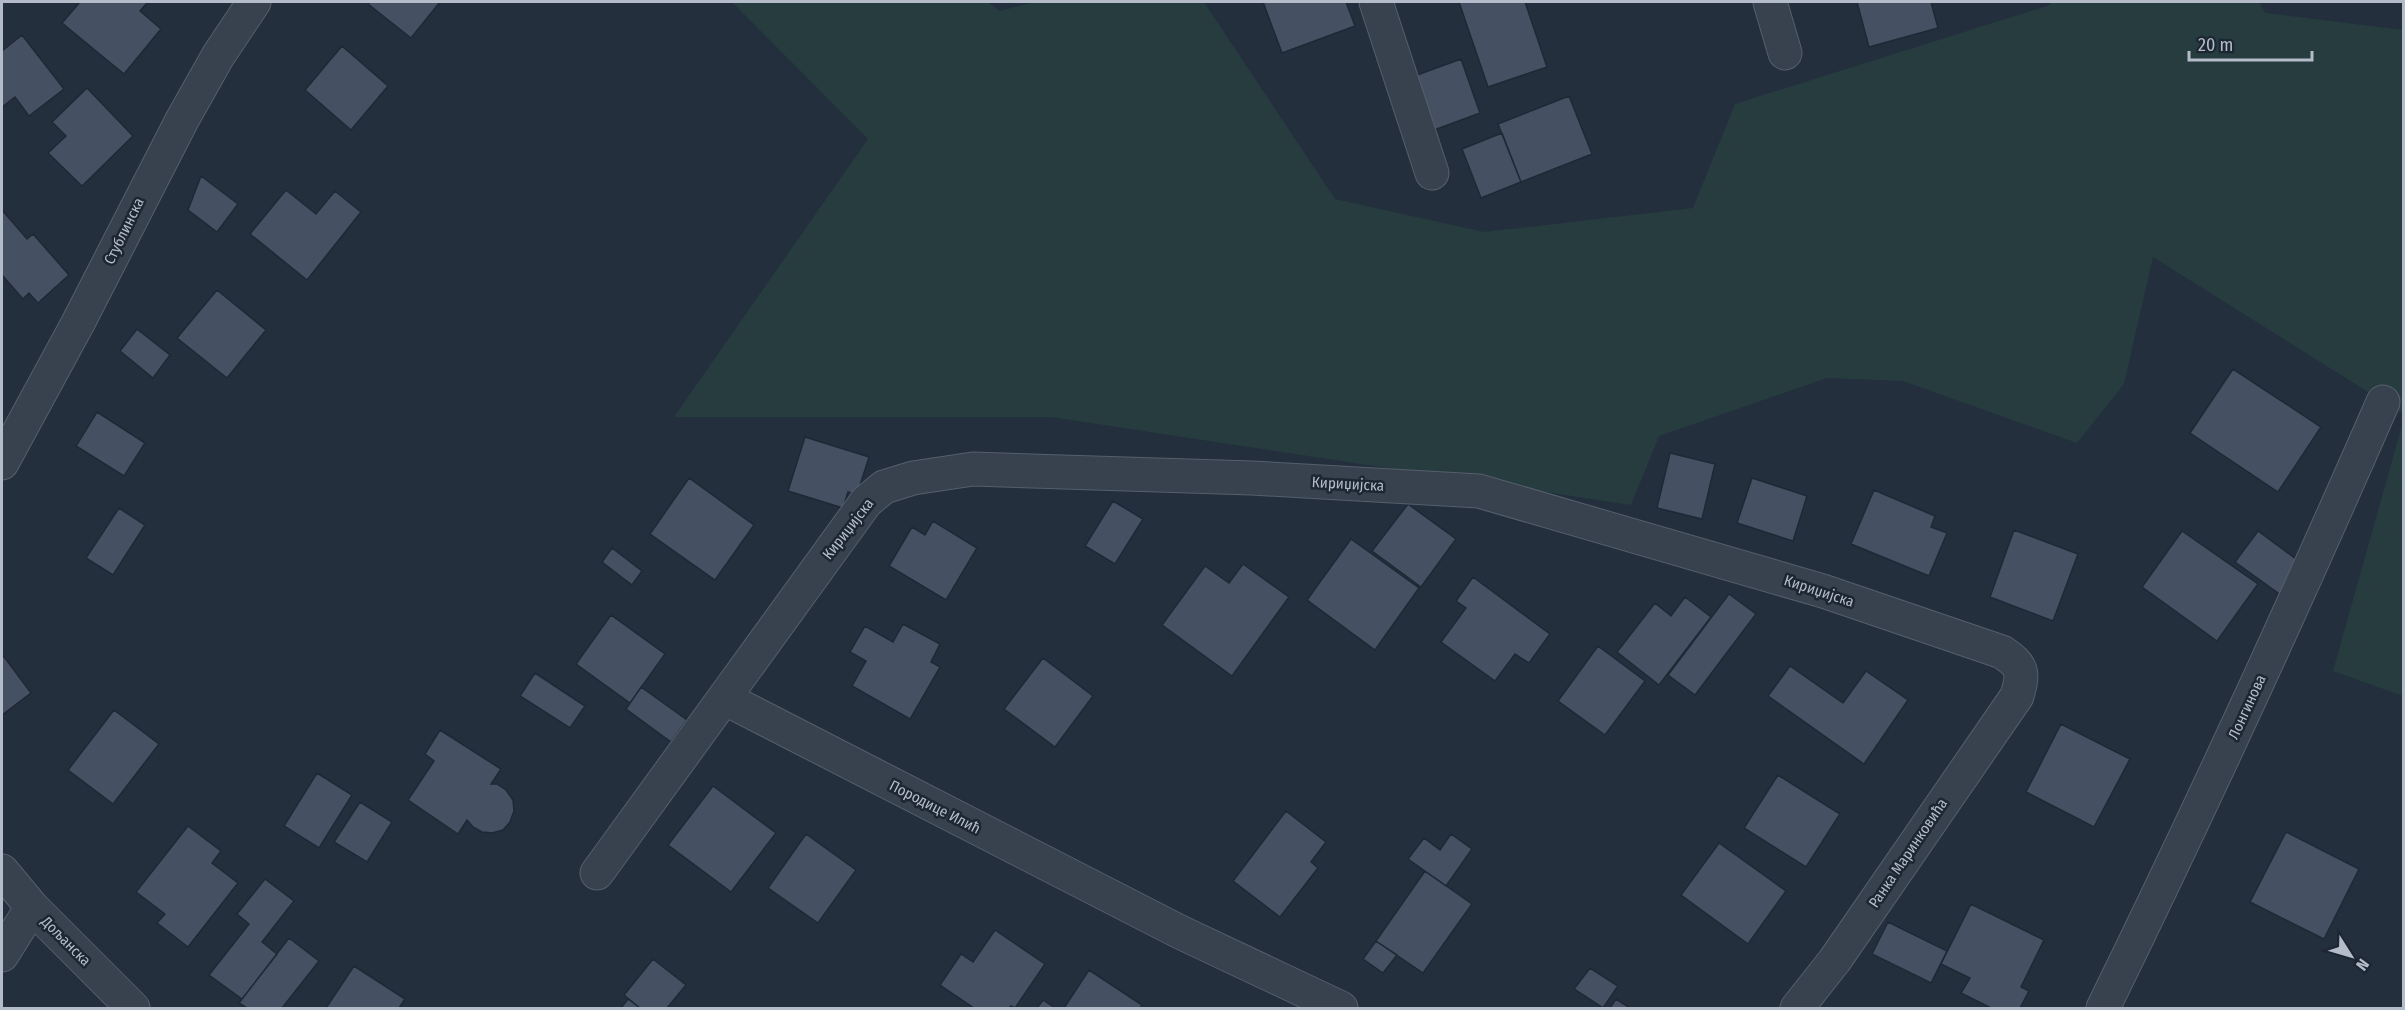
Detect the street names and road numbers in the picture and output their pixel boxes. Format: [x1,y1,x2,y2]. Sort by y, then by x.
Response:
street label: Стублинска [100,195,148,267]
street label: Кириџијска [1311,473,1385,495]
street label: Кириџијска [819,495,877,563]
street label: Кириџијска [1782,571,1856,611]
street label: Лонгинова [2224,672,2270,742]
street label: Породице Илић [886,776,984,838]
street label: Ранка Маринковића [1865,795,1951,911]
street label: Дољанска [37,912,95,970]

